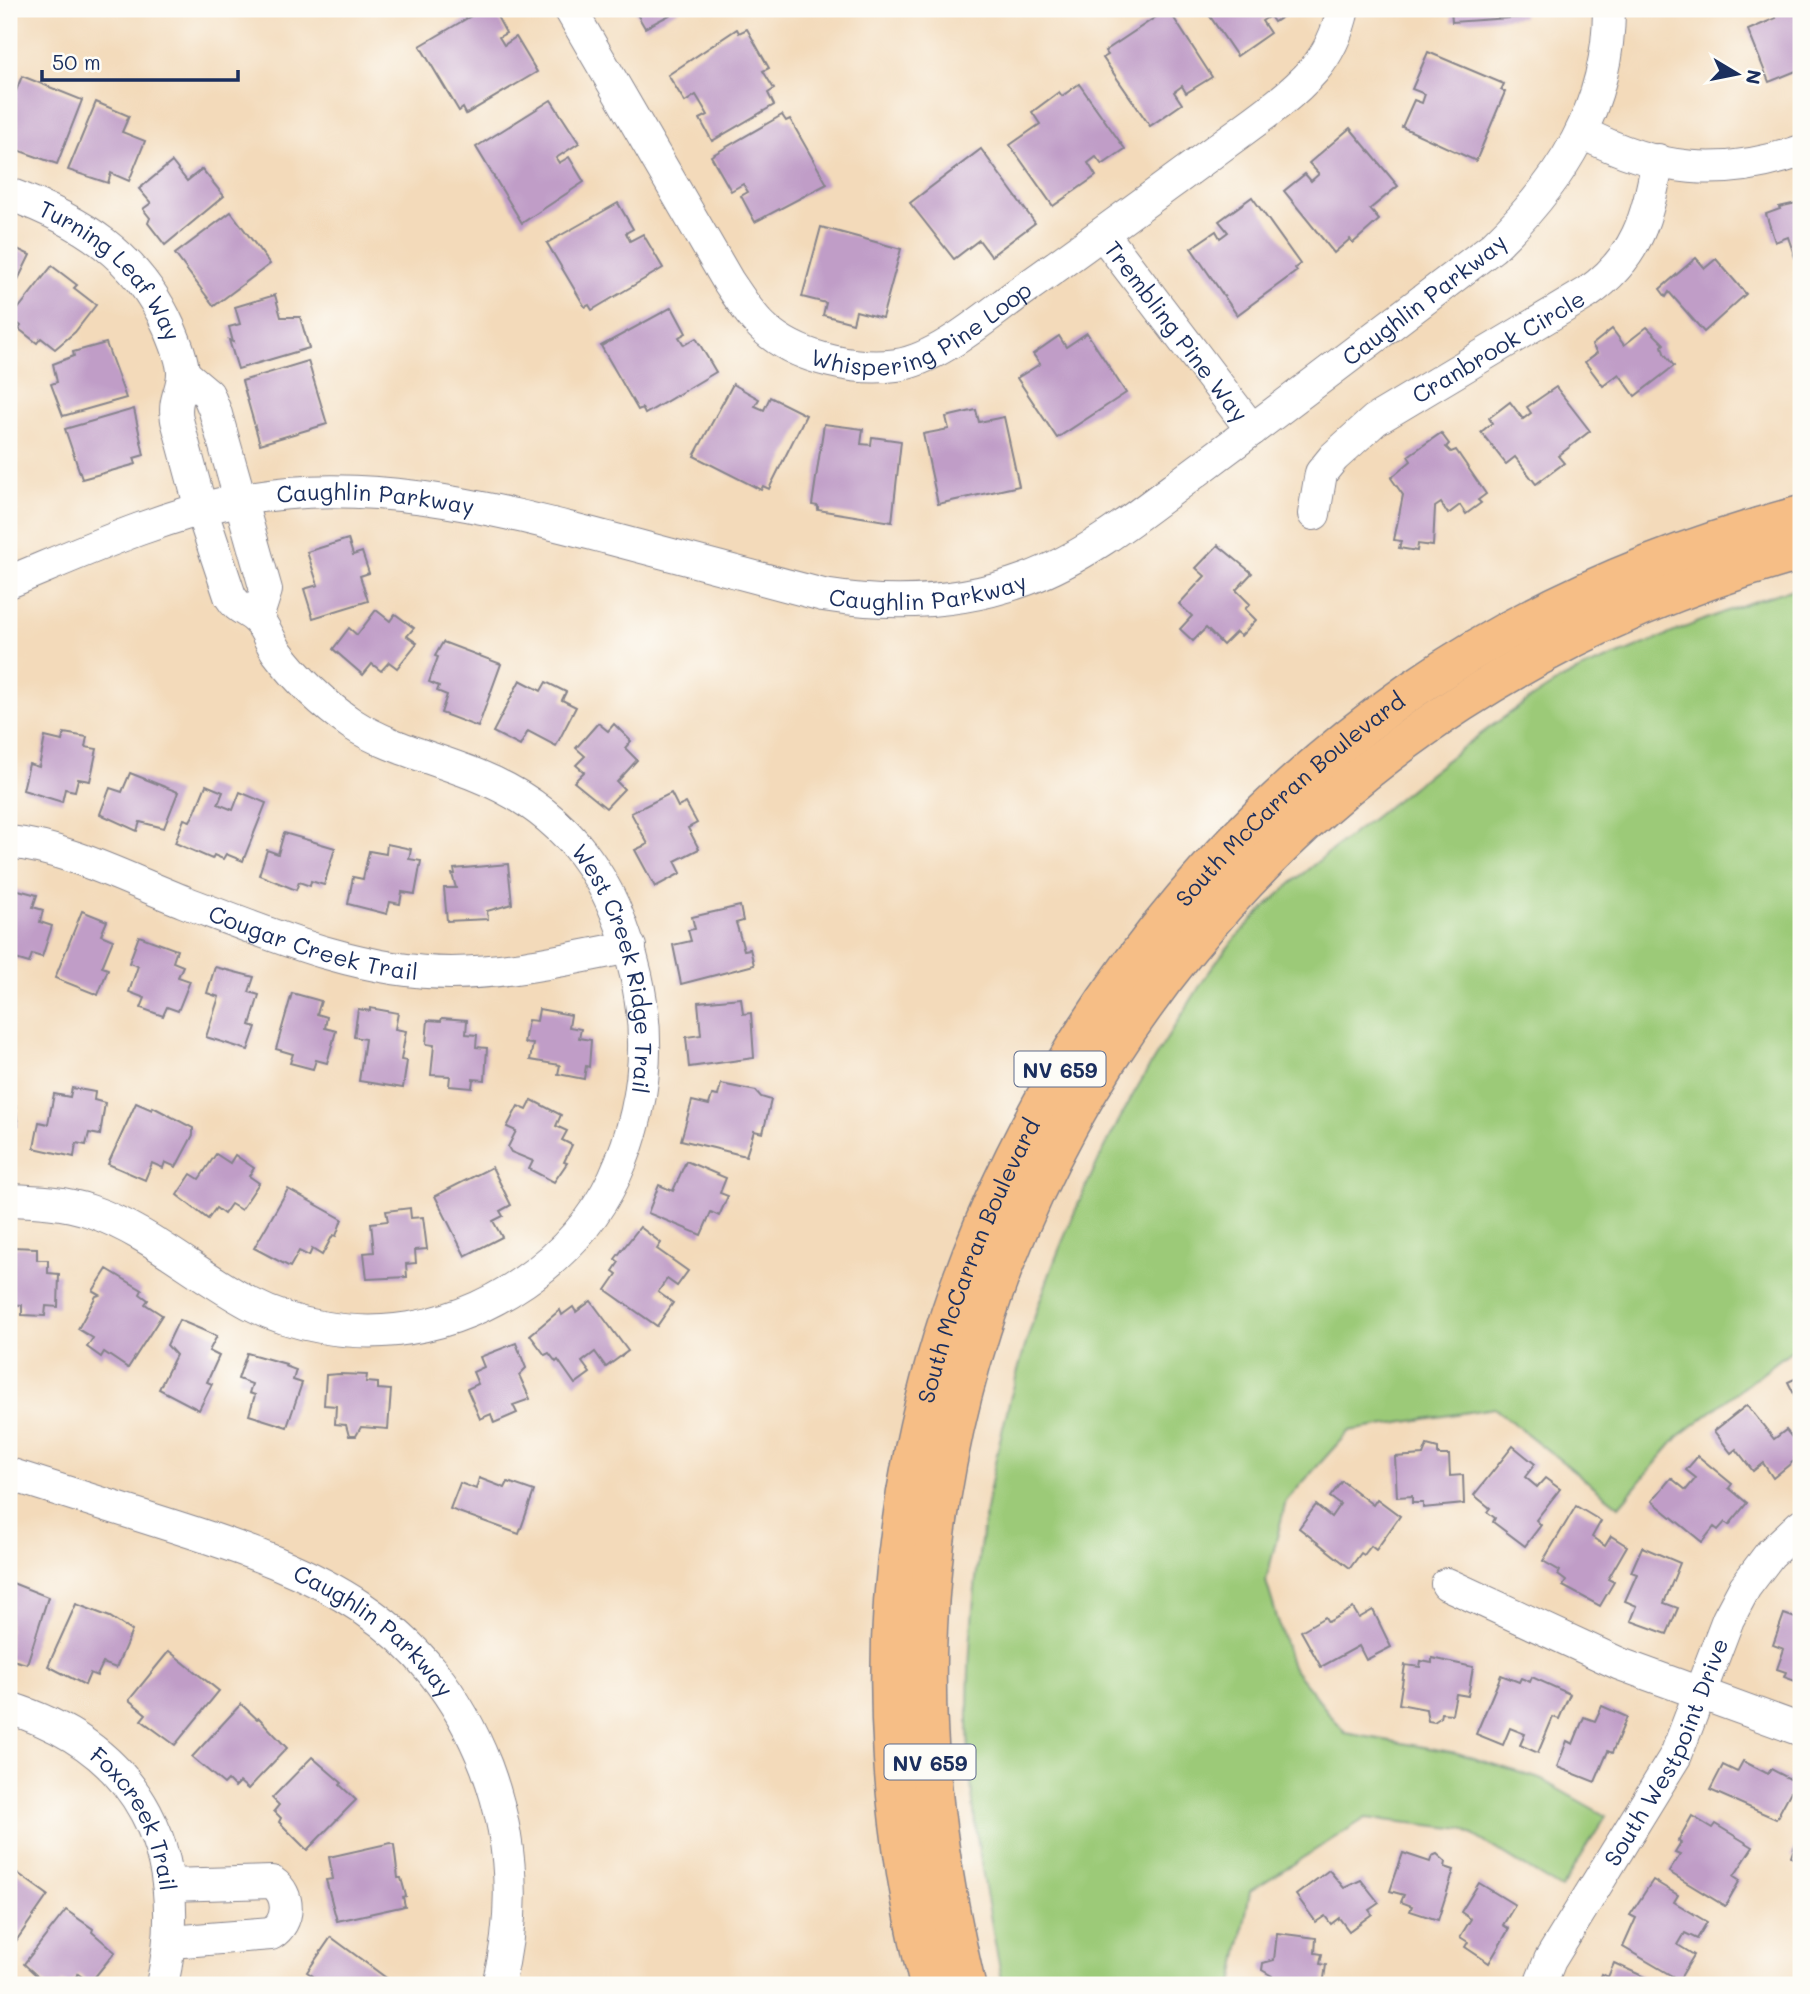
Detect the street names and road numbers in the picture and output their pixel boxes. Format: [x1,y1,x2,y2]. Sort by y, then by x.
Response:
street label: Turning Leaf Way [34,193,188,345]
street label: Caughlin Parkway [1336,227,1513,372]
street label: Trembling Pine Way [1098,234,1255,428]
street label: Whispering Pine Loop [808,274,1037,382]
street label: Cranbrook Circle [1406,283,1590,410]
street label: Caughlin Parkway [275,476,477,521]
street label: Caughlin Parkway [827,566,1030,616]
street label: South McCarran Boulevard [1168,685,1410,912]
street label: West Creek Ridge Trail [565,837,659,1096]
street label: Cougar Creek Trail [204,898,419,986]
road number: NV 659 [1014,1052,1106,1086]
street label: South McCarran Boulevard [910,1113,1046,1406]
street label: Caughlin Parkway [289,1557,461,1702]
street label: South Westpoint Drive [1597,1634,1734,1871]
street label: Foxcreek Trail [84,1739,184,1892]
road number: NV 659 [884,1744,976,1780]

